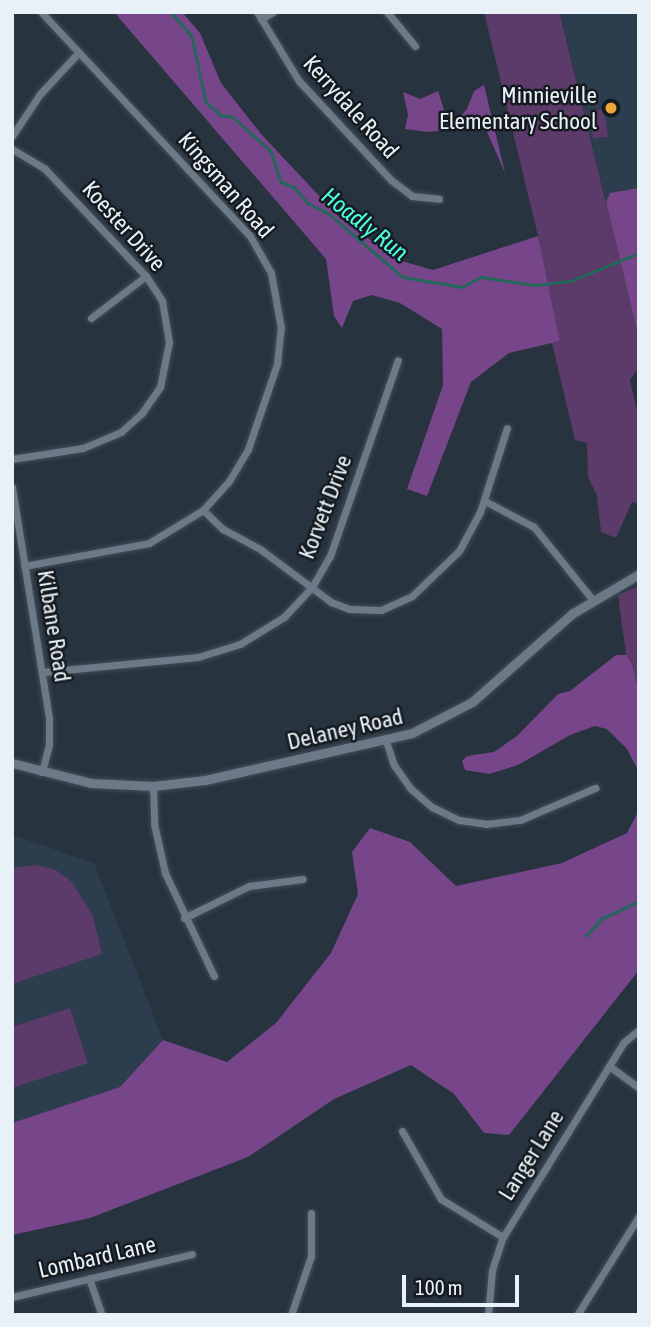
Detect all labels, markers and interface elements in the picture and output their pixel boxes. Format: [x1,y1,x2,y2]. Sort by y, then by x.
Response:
street label: Kerrydale Road [298,50,404,164]
place label: Minnieville Elementary School [439,81,597,135]
marker: Minnieville Elementary School [603,100,619,116]
street label: Kingsman Road [173,126,279,244]
street label: Koester Drive [76,175,172,277]
water label: Hoadly Run [316,181,414,267]
street label: Korvett Drive [293,451,357,563]
street label: Kilbane Road [32,568,76,684]
street label: Delaney Road [284,702,406,756]
street label: Langer Lane [492,1105,570,1205]
street label: Lombard Lane [35,1230,159,1284]
scale bar [406,1260,523,1304]
text: 100 m [415,1275,463,1299]

